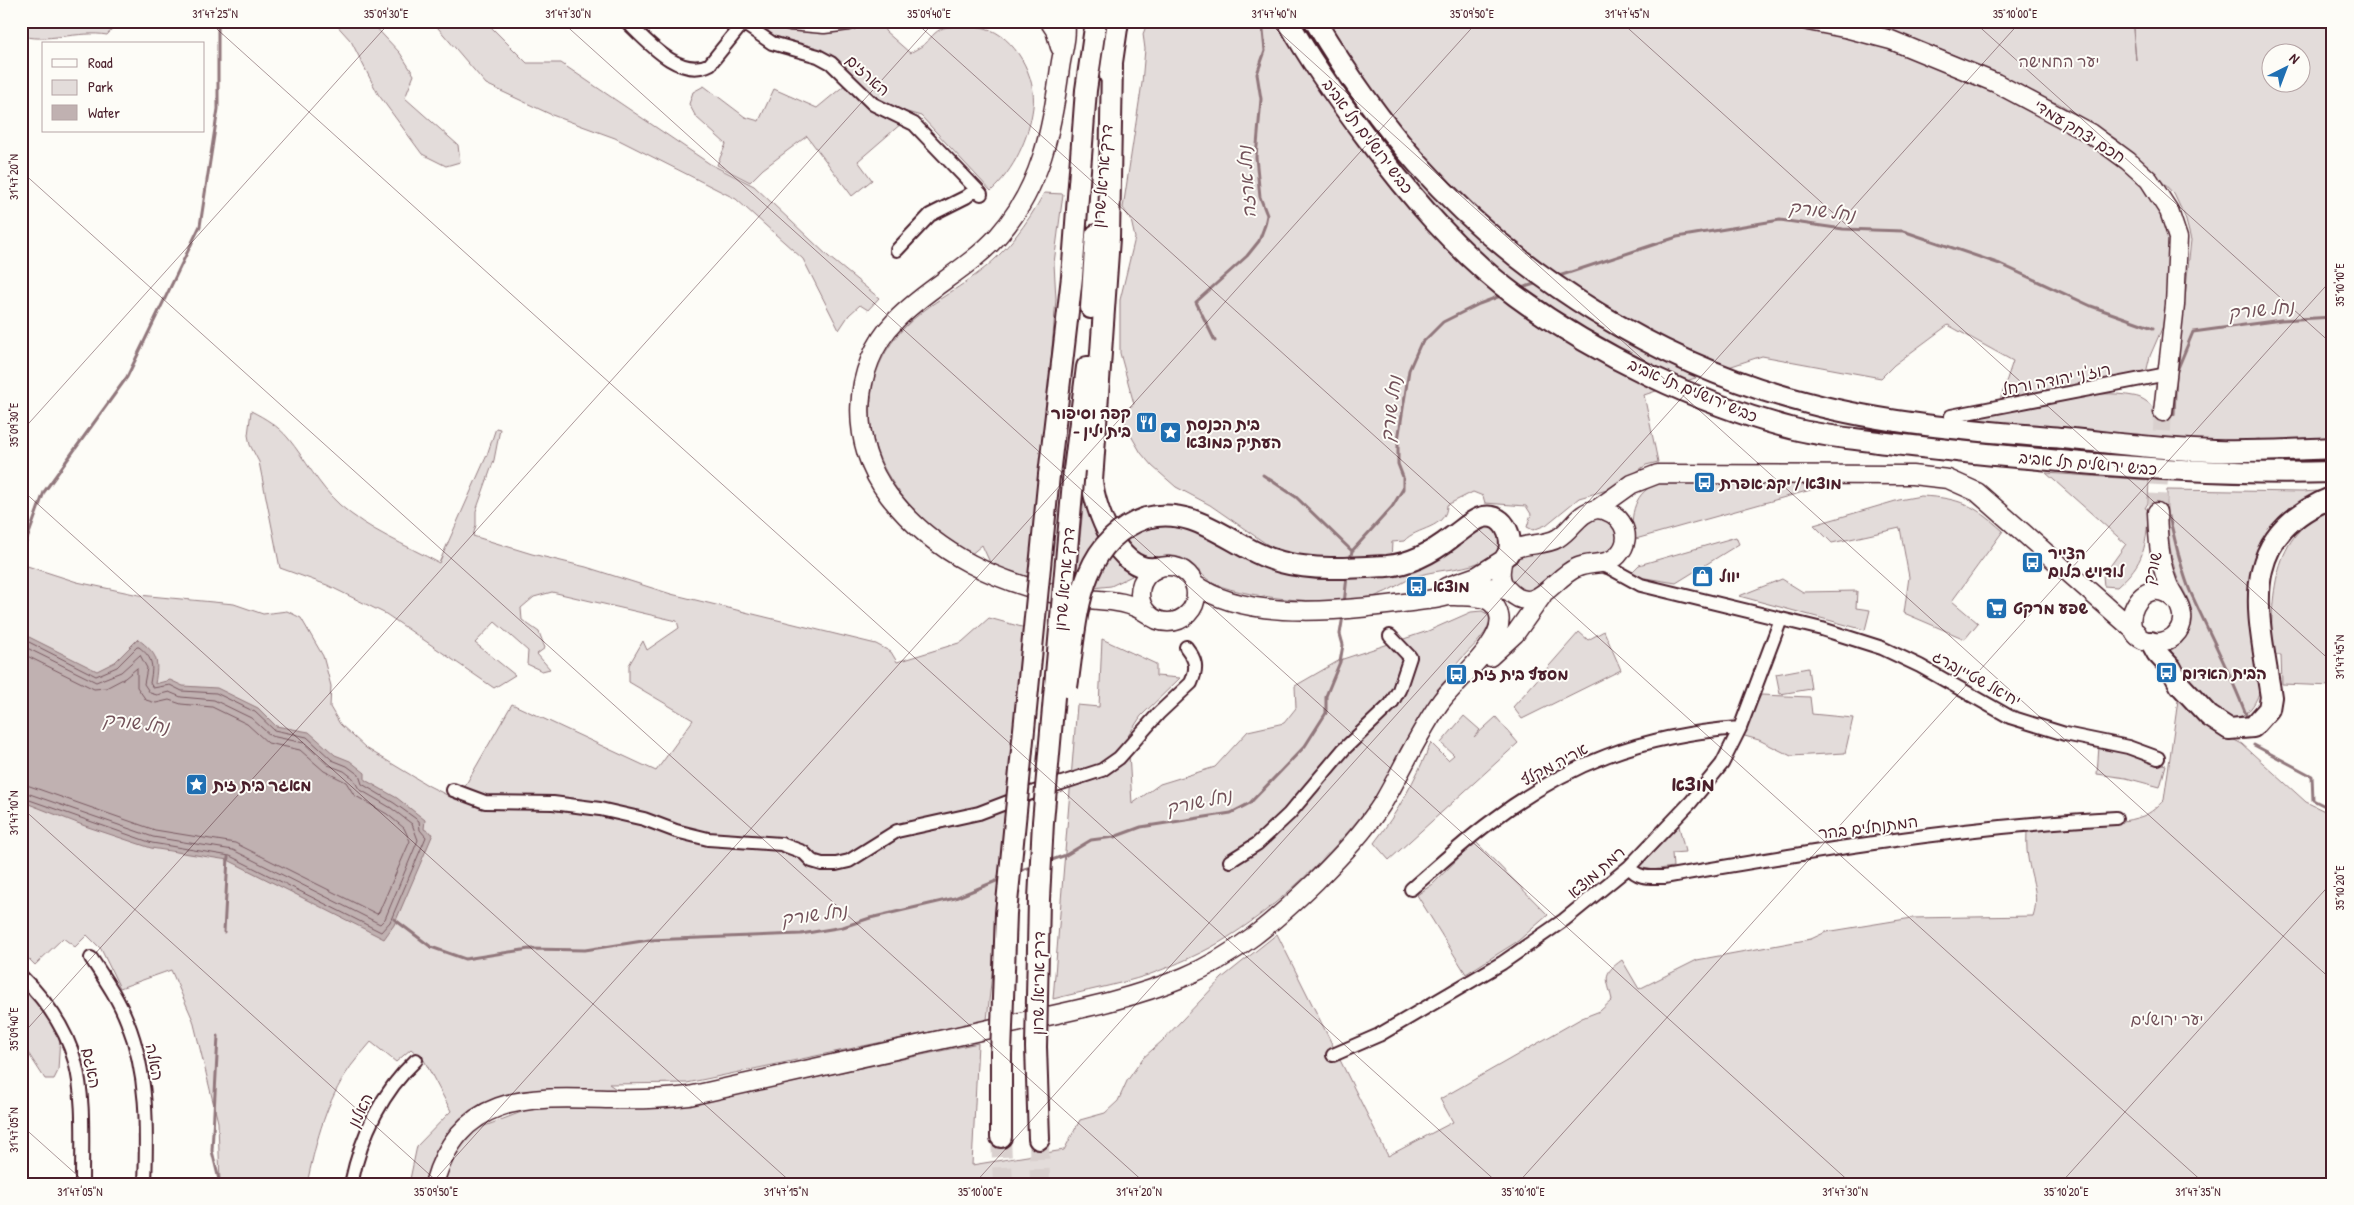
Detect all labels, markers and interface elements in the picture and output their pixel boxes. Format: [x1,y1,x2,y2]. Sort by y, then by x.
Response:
text: 31°47'25"N [192,5,238,22]
text: 35°09'30"E [364,5,409,22]
text: 31°47'30"N [545,5,591,22]
text: 35°09'40"E [907,5,952,22]
text: 31°47'40"N [1252,5,1296,22]
text: 35°09'50"E [1450,5,1495,22]
text: 31°47'45"N [1605,5,1649,22]
text: 35°10'00"E [1993,5,2038,22]
legend [42,42,205,132]
north arrow [2262,42,2312,92]
text: N [2286,48,2305,68]
street label: הארזים [841,49,895,101]
park label: יער החמישה [2019,50,2099,72]
text: Road [88,52,113,73]
street label: כביש ירושלים תל אביב [1317,74,1419,198]
text: Park [88,76,113,97]
street label: חכם יצחק עמדי [2030,94,2130,168]
text: Water [88,102,120,123]
street label: דרך אריאל שרון [1087,123,1117,229]
water label: נחל ארזה [1231,143,1262,219]
text: 31°47'20"N [5,154,22,200]
water label: נחל שורק [1788,194,1858,227]
text: 35°10'10"E [2331,263,2348,307]
water label: נחל שורק [2227,293,2297,325]
street label: כביש ירושלים תל אביב [1625,353,1761,427]
street label: רוז'ני יהודה ורחל [1999,358,2113,400]
water label: נחל שורק [1374,373,1407,443]
text: 35°09'30"E [5,402,22,447]
place label: קפה וסיפור - בית ילין [1051,402,1131,442]
restaurant icon: קפה וסיפור - בית ילין [1135,410,1159,434]
place label: בית הכנסת העתיק במוצא [1186,413,1282,453]
place icon: בית הכנסת העתיק במוצא [1158,421,1182,445]
street label: כביש ירושלים תל אביב [2018,446,2158,480]
bus stop icon: מוצא / יקב אפרת [1692,471,1716,495]
place label: מוצא / יקב אפרת [1719,472,1842,494]
street label: דרך אריאל שרון [1049,526,1079,632]
place label: הצייר לודויג בלום [2048,542,2125,582]
street label: שורק [2137,549,2167,587]
bus stop icon: הצייר לודויג בלום [2020,550,2044,574]
shop icon: יוול [1691,564,1715,588]
place label: יוול [1719,565,1740,587]
bus stop icon: מוצא [1405,574,1429,598]
place label: מוצא [1433,575,1470,597]
supermarket icon: שפע מרקט [1985,596,2009,620]
place label: שפע מרקט [2013,597,2089,619]
text: 31°47'45"N [2331,635,2348,679]
street label: יחיאל שטיינברג [1929,645,2025,711]
bus stop icon: הבית האדום [2154,661,2178,685]
bus stop icon: מסעף בית זית [1445,662,1469,686]
place label: הבית האדום [2182,662,2267,684]
place label: מסעף בית זית [1472,663,1569,685]
water label: נחל שורק [102,706,172,739]
street label: אריה מקלף [1517,737,1591,791]
district label: מוצא [1671,771,1715,797]
place icon: מאגר בית זית [185,773,209,797]
place label: מאגר בית זית [212,774,312,796]
water label: נחל שורק [1164,782,1236,821]
text: 31°47'10"N [5,791,22,835]
street label: המתנחלים בהר [1817,810,1919,844]
street label: רמת מוצא [1563,841,1629,903]
text: 35°10'20"E [2331,865,2348,910]
water label: נחל שורק [779,897,850,931]
street label: דרך אריאל שרון [1026,931,1050,1035]
text: 35°09'40"E [5,1006,22,1051]
park label: יער ירושלים [2131,1008,2203,1030]
street label: האלה [141,1041,169,1083]
street label: האגם [77,1046,107,1090]
street label: האלון [342,1089,378,1131]
text: 31°47'05"N [5,1107,22,1153]
text: 31°47'05"N [57,1183,103,1200]
text: 35°09'50"E [414,1183,459,1200]
text: 31°47'15"N [764,1183,808,1200]
text: 35°10'00"E [958,1183,1003,1200]
text: 31°47'20"N [1116,1183,1162,1200]
text: 35°10'10"E [1501,1183,1545,1200]
text: 31°47'30"N [1822,1183,1868,1200]
text: 35°10'20"E [2044,1183,2089,1200]
text: 31°47'35"N [2175,1183,2221,1200]

